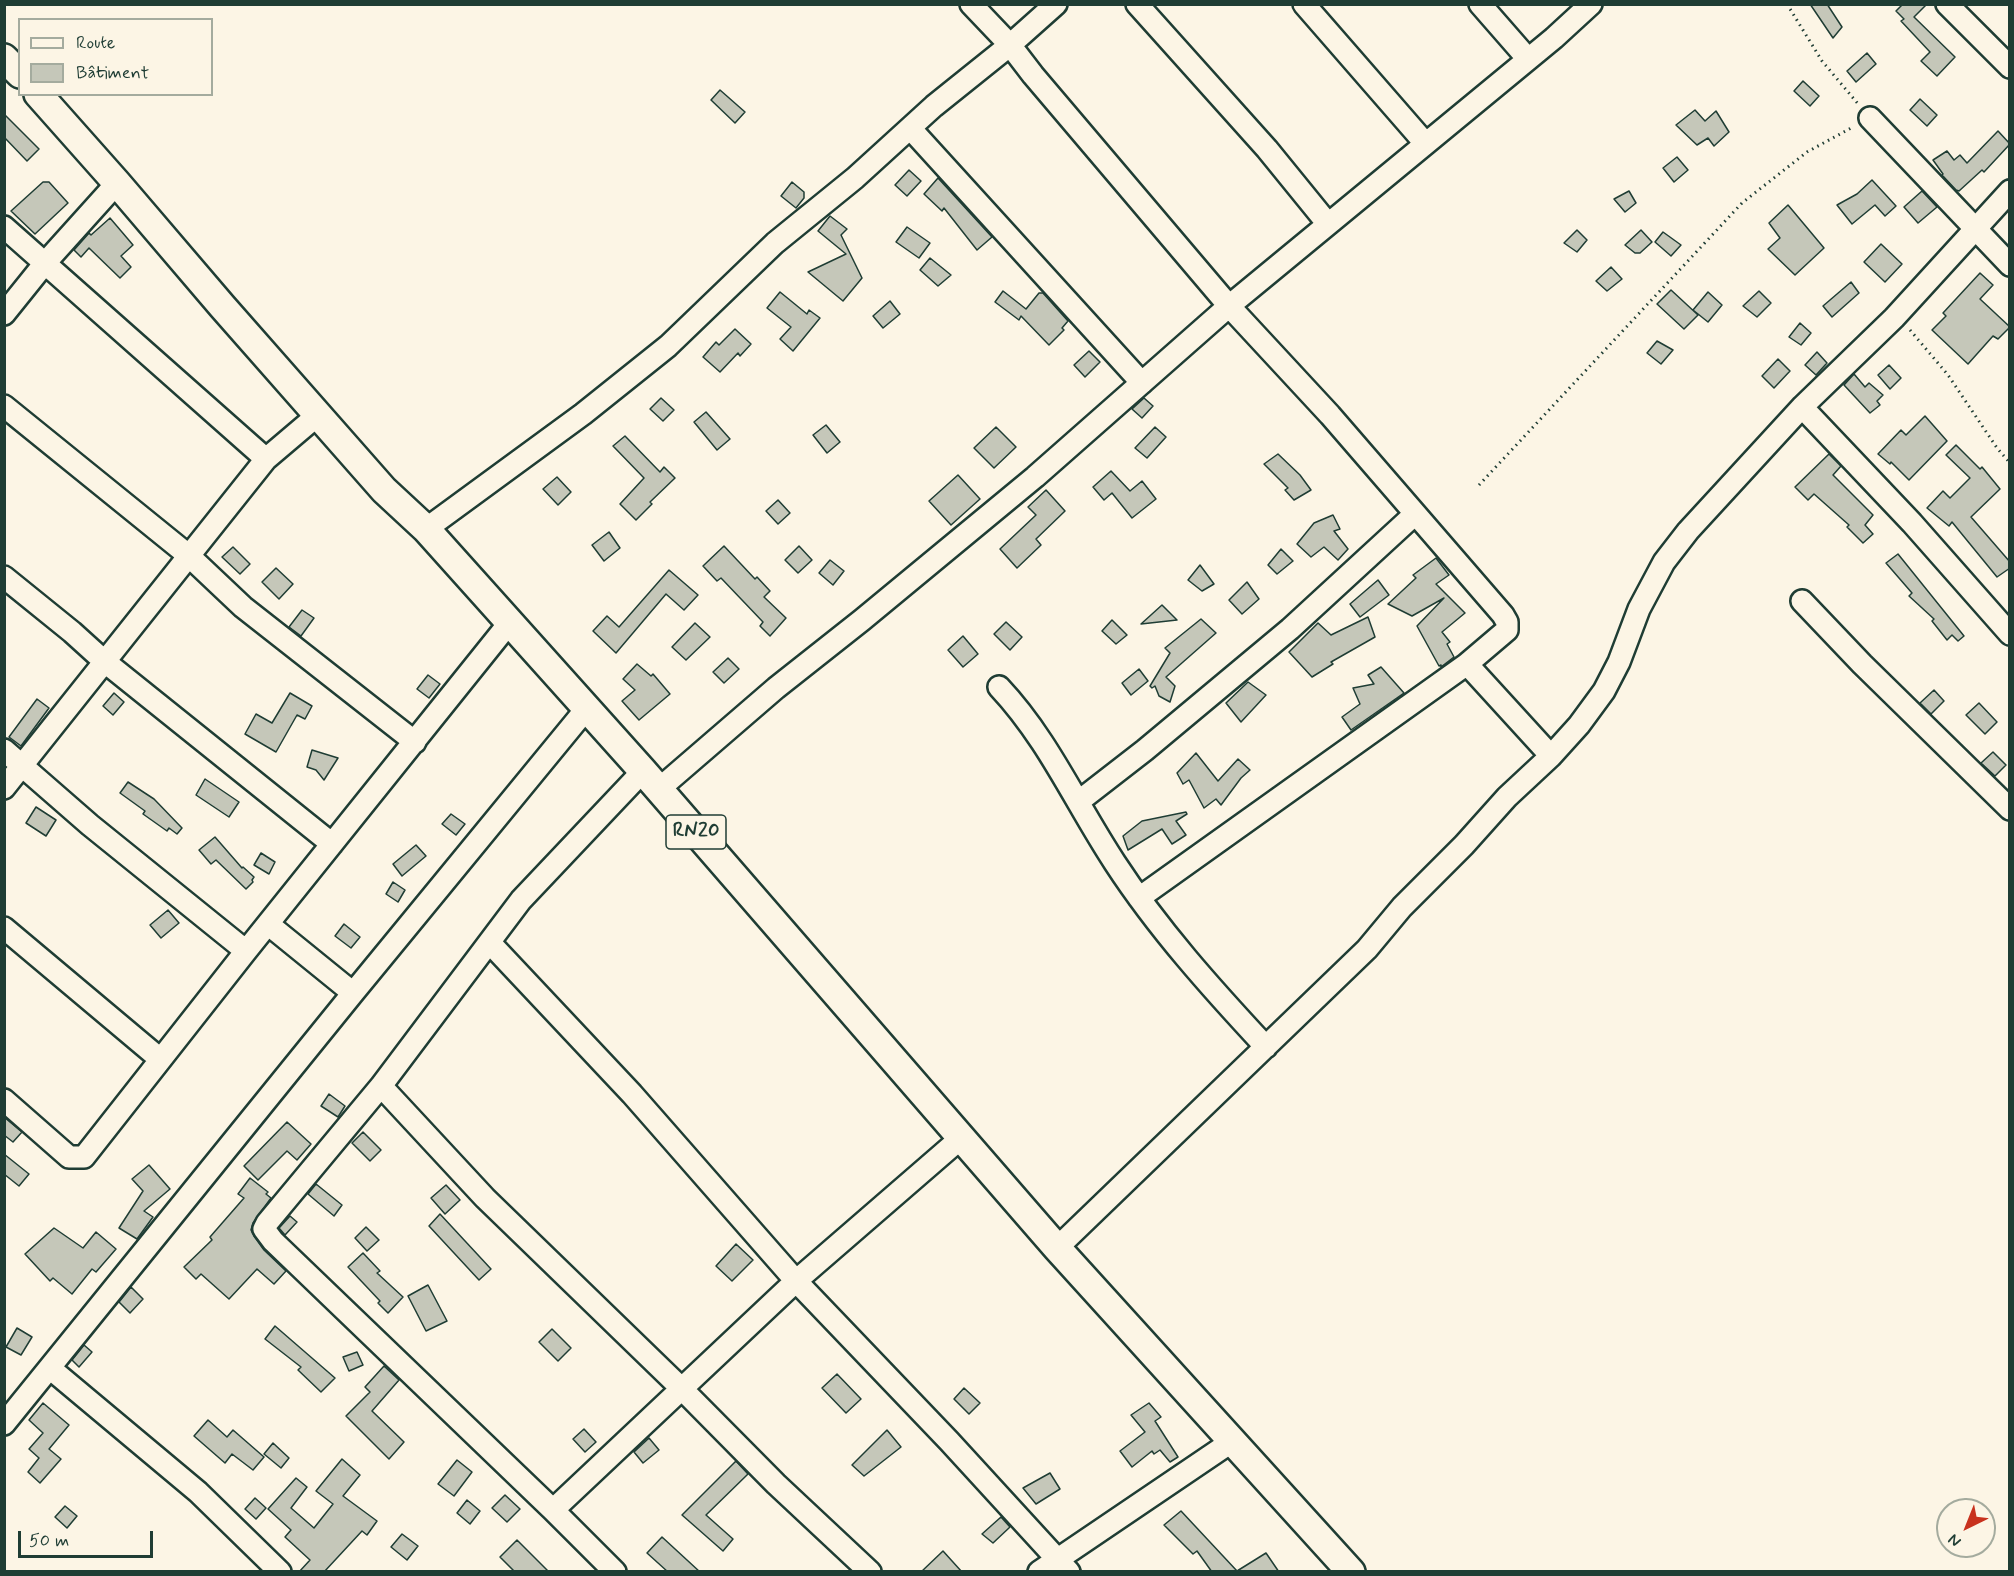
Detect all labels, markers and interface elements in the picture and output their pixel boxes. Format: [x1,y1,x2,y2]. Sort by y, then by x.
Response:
legend [18,18,213,96]
text: Route [76,31,115,55]
text: Bâtiment [76,61,149,85]
road number: RN20 [666,815,726,849]
north arrow [1936,1498,1996,1558]
scale bar [21,1519,156,1557]
text: 50 m [29,1529,69,1553]
text: N [1944,1529,1966,1551]

